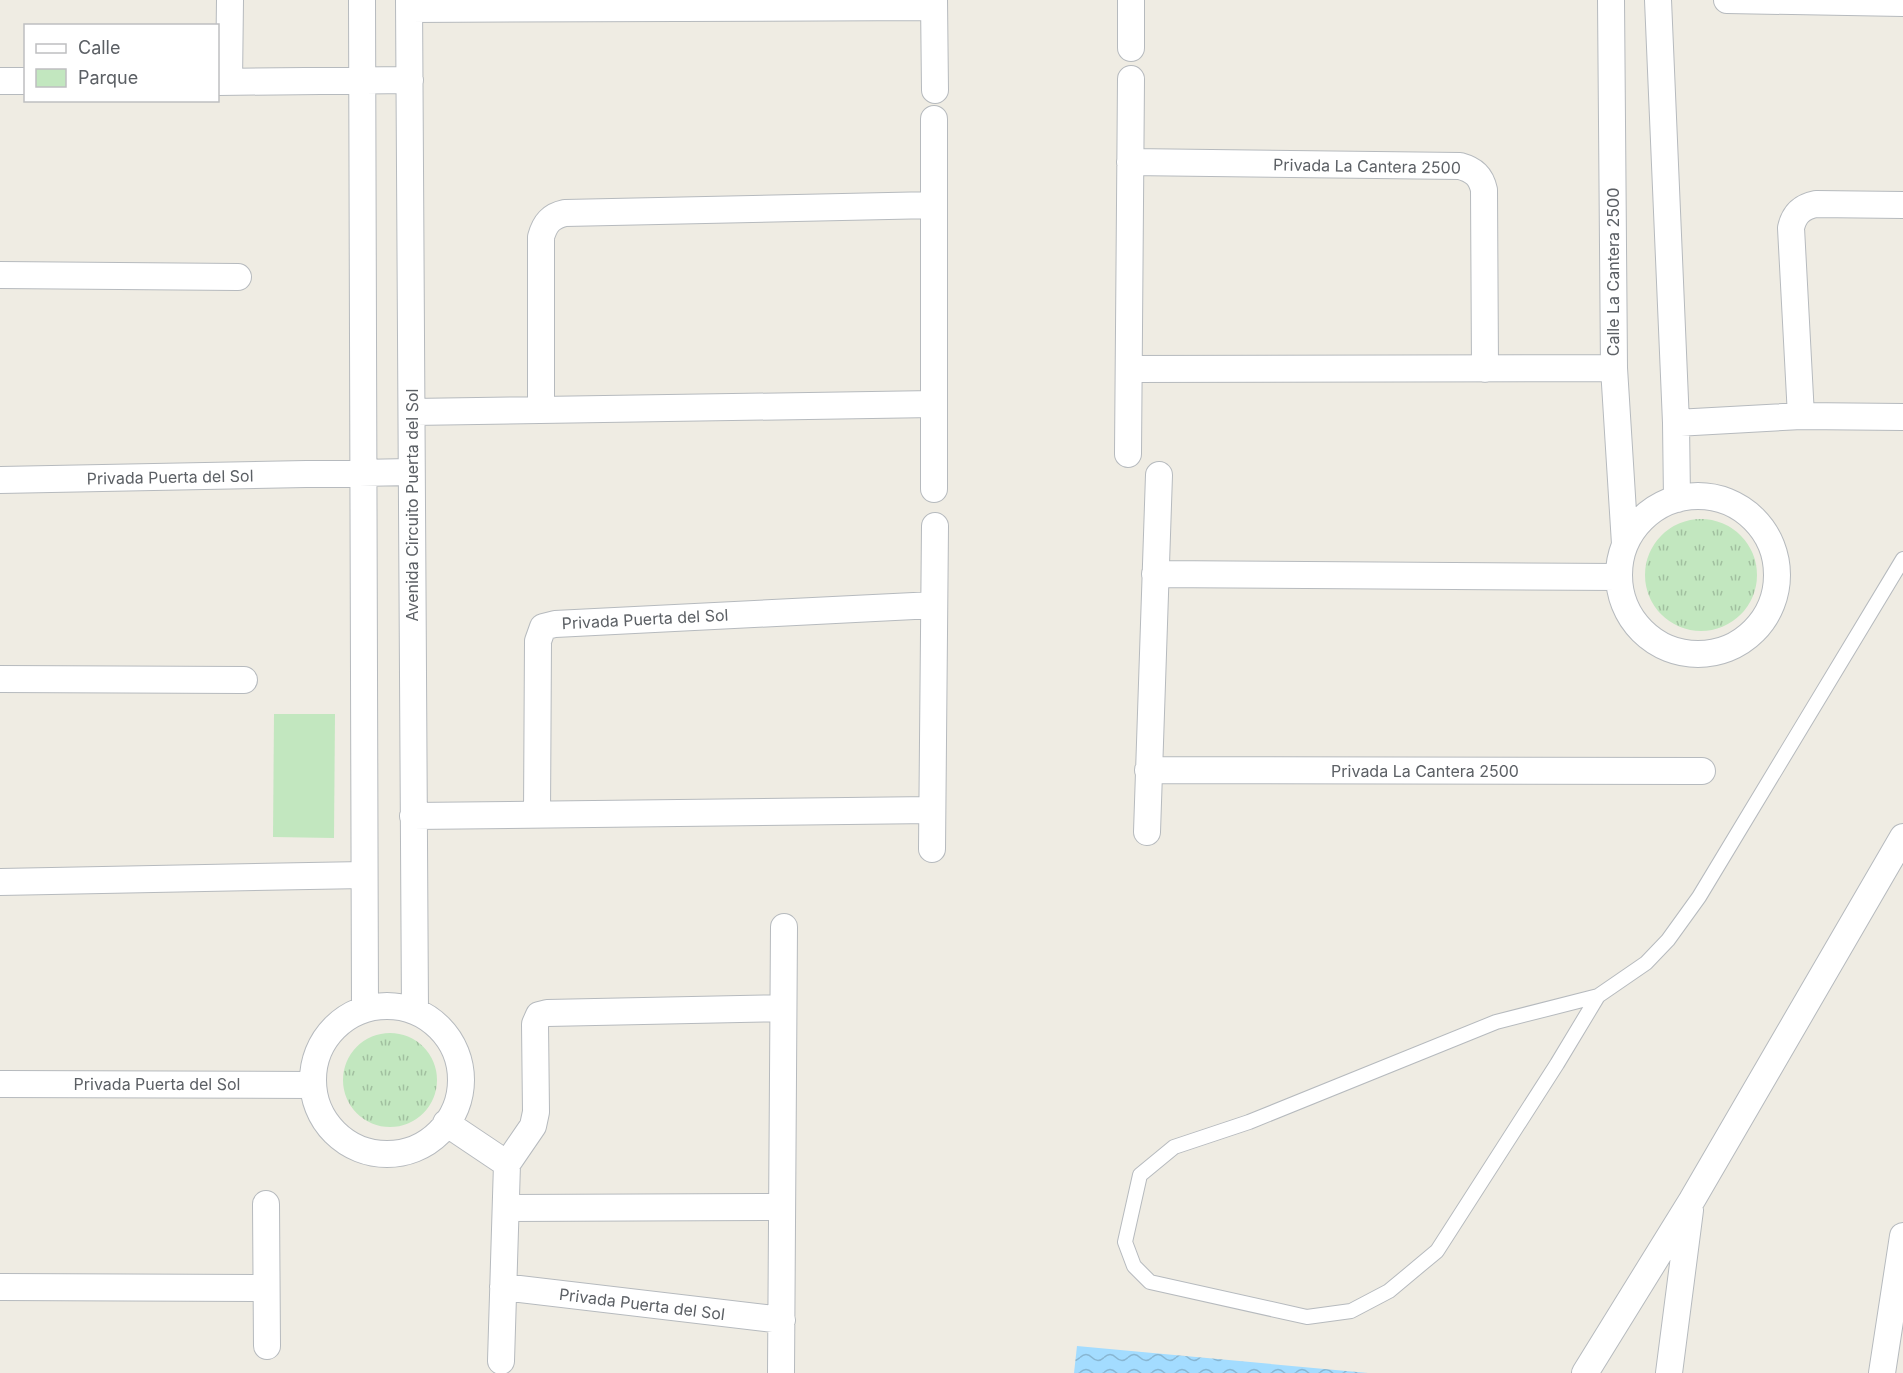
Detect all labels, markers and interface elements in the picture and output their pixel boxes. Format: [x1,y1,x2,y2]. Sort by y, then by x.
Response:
legend [24,24,219,102]
text: Calle [78,37,120,58]
text: Parque [78,67,138,88]
street label: Privada La Cantera 2500 [1273,154,1461,178]
street label: Calle La Cantera 2500 [1603,188,1623,356]
street label: Avenida Circuito Puerta del Sol [402,389,422,621]
street label: Privada Puerta del Sol [86,466,254,488]
street label: Privada Puerta del Sol [561,605,729,633]
street label: Privada La Cantera 2500 [1331,761,1519,781]
street label: Privada Puerta del Sol [74,1074,240,1094]
street label: Privada Puerta del Sol [558,1284,726,1324]

